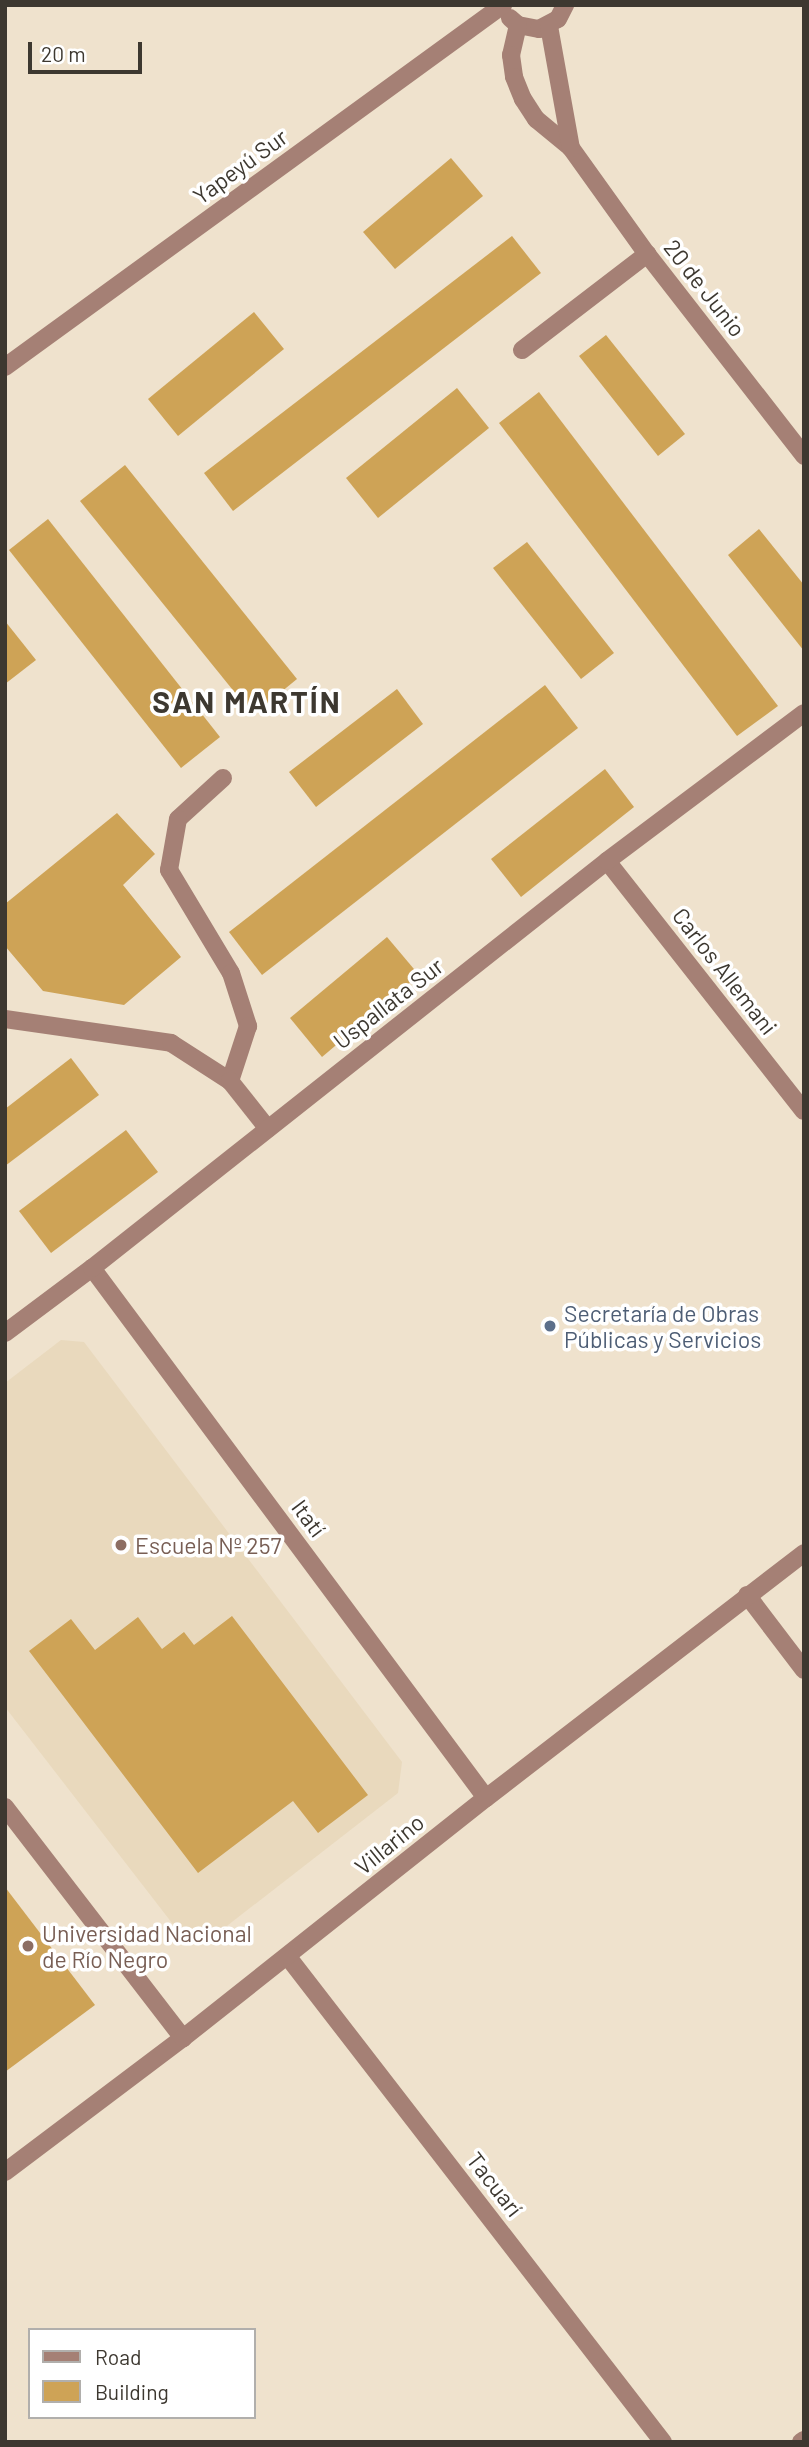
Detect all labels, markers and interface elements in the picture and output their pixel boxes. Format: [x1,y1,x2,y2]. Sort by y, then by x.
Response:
scale bar [32,28,145,72]
text: 20 m [41,41,86,66]
street label: Yapeyú Sur [187,123,293,209]
street label: 20 de Junio [658,234,752,342]
district label: SAN MARTÍN [154,683,340,719]
street label: Carlos Allemani [667,902,783,1040]
street label: Uspallata Sur [328,952,448,1054]
place label: Secretaría de Obras Públicas y Servicios [564,1299,761,1353]
marker: Secretaría de Obras Públicas y Servicios [542,1318,558,1334]
street label: Itatí [286,1494,332,1542]
place label: Escuela Nº 257 [135,1531,281,1559]
marker: Escuela Nº 257 [113,1537,129,1553]
street label: Villarino [349,1808,429,1880]
place label: Universidad Nacional de Río Negro [42,1919,252,1973]
marker: Universidad Nacional de Río Negro [20,1938,36,1954]
street label: Tacuarí [461,2146,529,2222]
legend [28,2328,256,2419]
text: Road [95,2344,141,2369]
text: Building [95,2379,169,2404]

